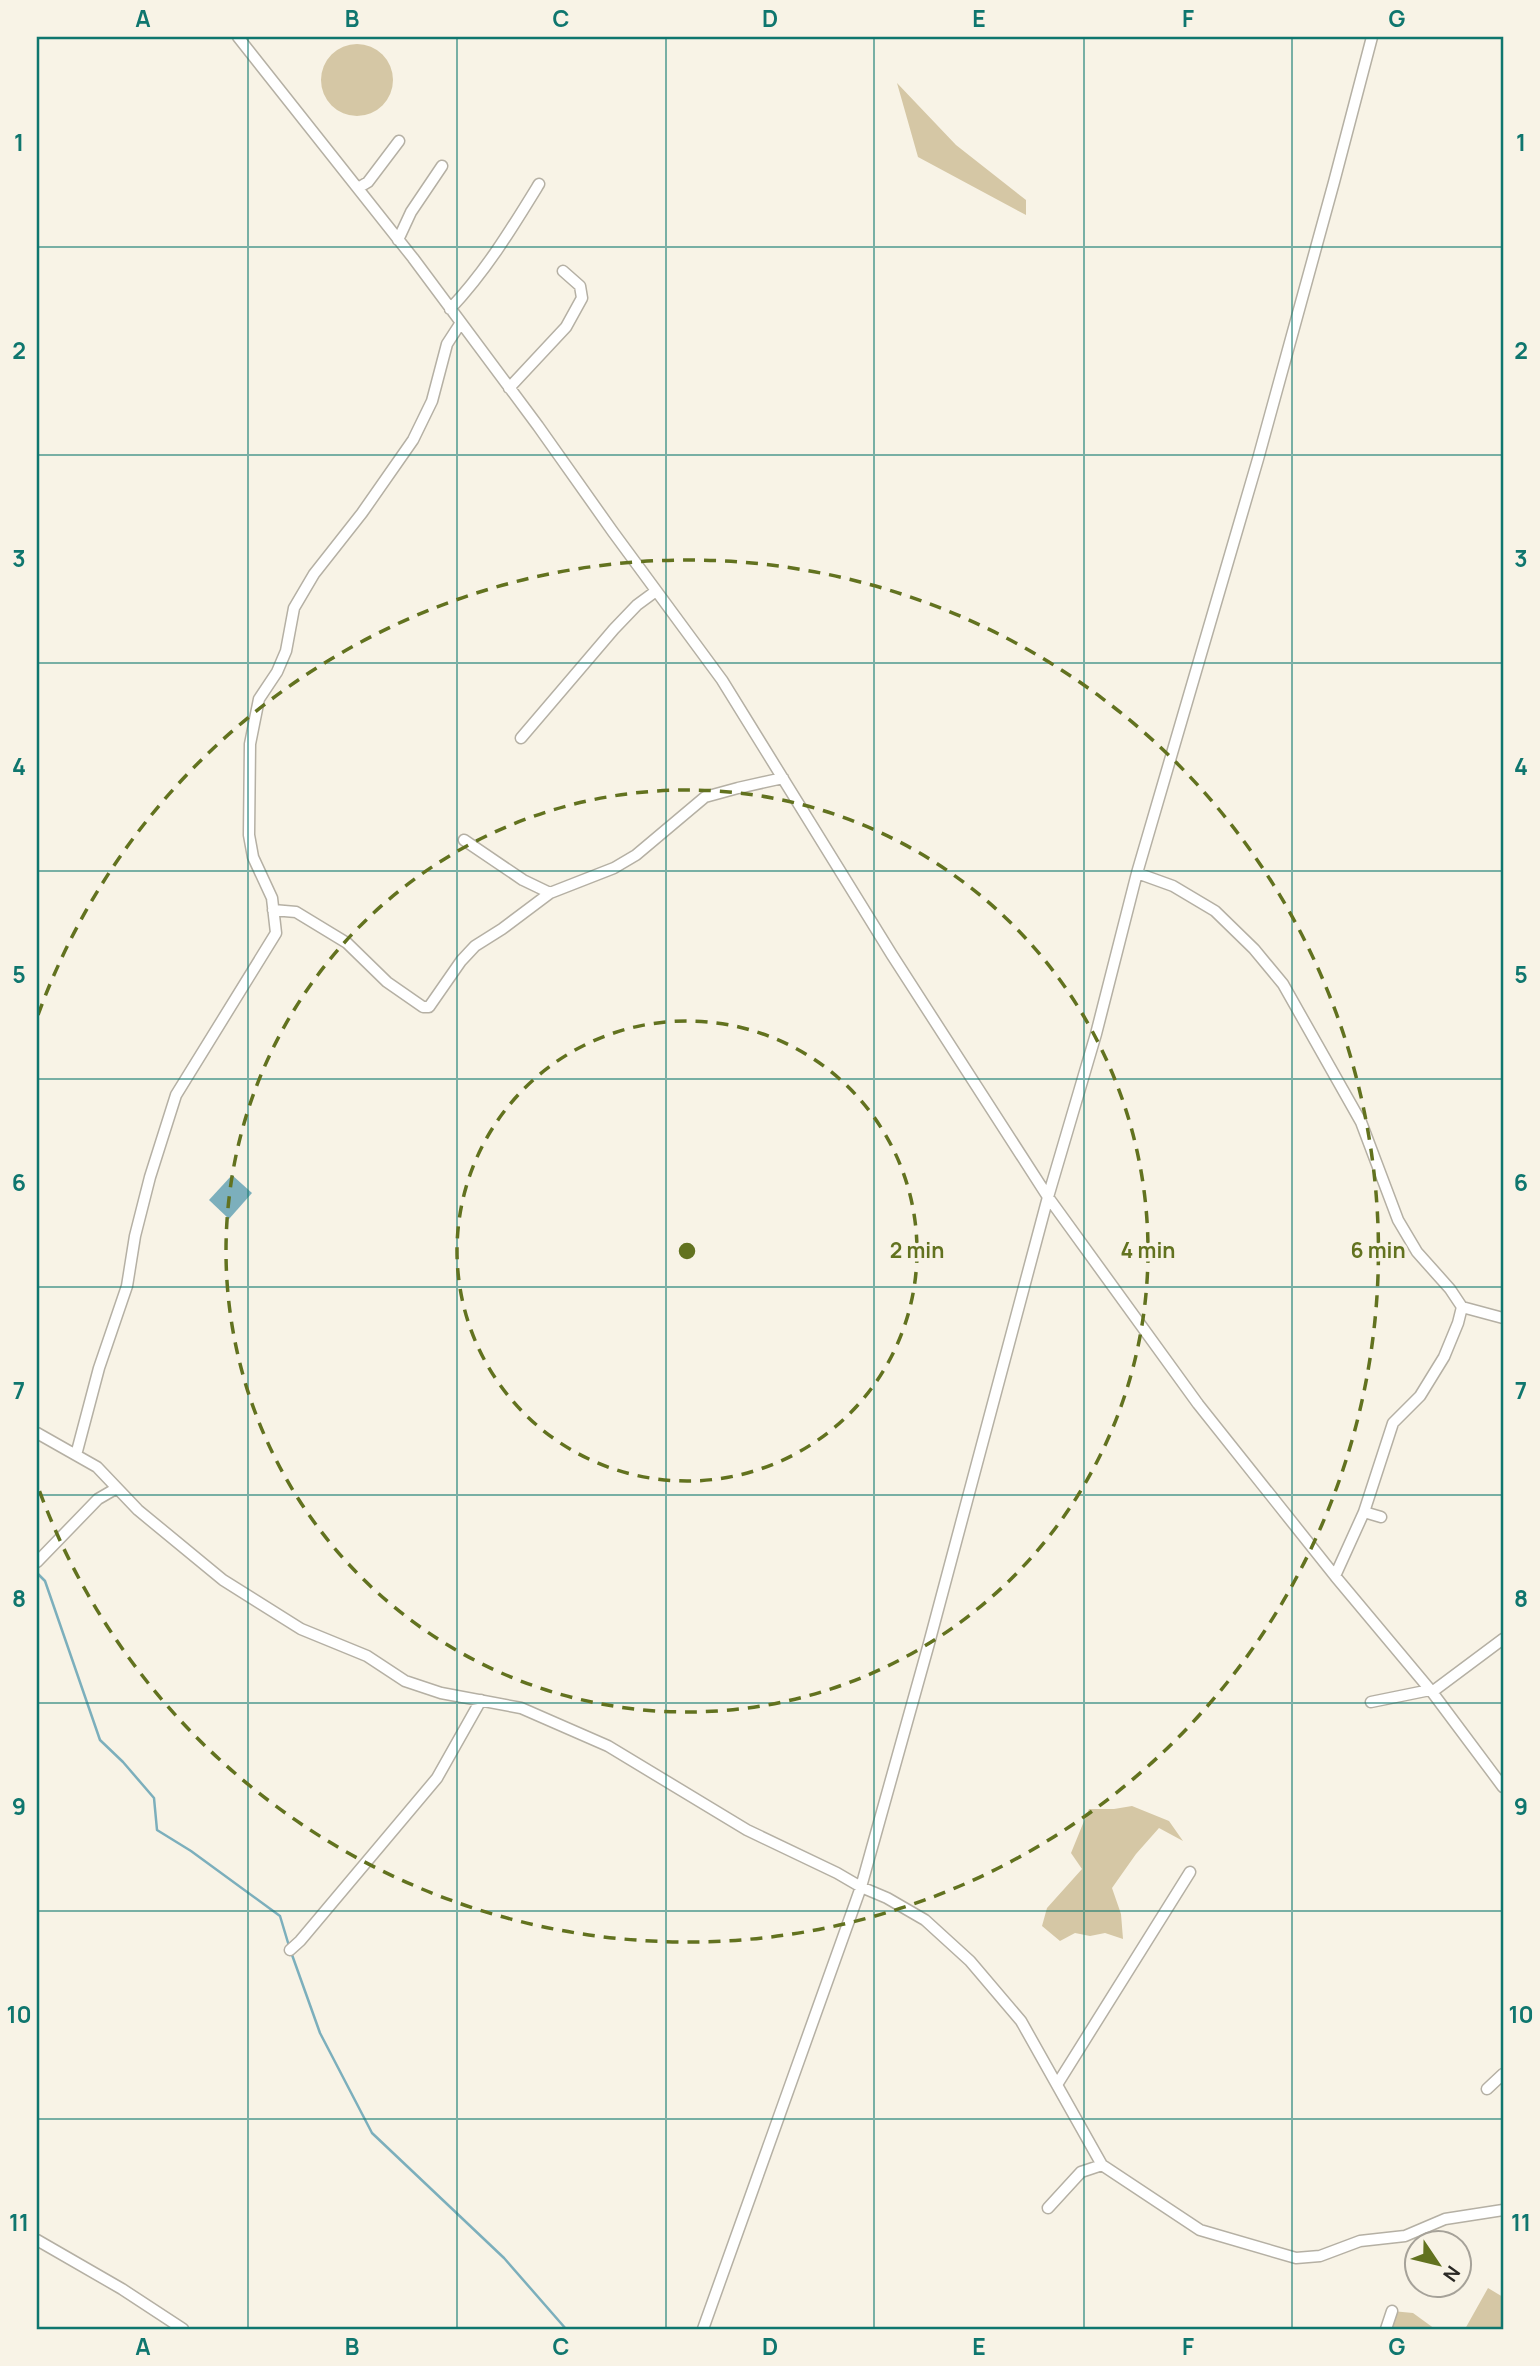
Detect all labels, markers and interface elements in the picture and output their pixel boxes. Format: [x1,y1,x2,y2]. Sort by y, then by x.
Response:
text: A [135,2,151,34]
text: B [345,2,359,34]
text: C [553,2,570,34]
text: D [762,2,778,34]
text: E [972,2,986,34]
text: F [1182,2,1194,34]
text: G [1389,2,1406,34]
text: 1 [14,126,24,158]
text: 1 [1516,126,1526,158]
text: 2 [12,334,26,366]
text: 2 [1514,334,1528,366]
text: 3 [12,542,26,574]
text: 3 [1514,542,1528,574]
text: 4 [12,750,26,782]
text: 4 [1514,750,1528,782]
text: 5 [12,958,26,990]
text: 5 [1514,958,1528,990]
text: 6 [12,1166,26,1198]
text: 6 [1514,1166,1528,1198]
text: 2 min [890,1236,944,1264]
text: 4 min [1121,1236,1175,1264]
text: 6 min [1350,1236,1406,1264]
centre of rings [675,1239,699,1263]
text: 7 [13,1374,25,1406]
text: 7 [1515,1374,1527,1406]
text: 8 [12,1582,26,1614]
text: 8 [1514,1582,1528,1614]
text: 9 [12,1790,26,1822]
text: 9 [1514,1790,1528,1822]
text: 10 [6,1998,32,2030]
text: 10 [1508,1998,1534,2030]
text: 11 [9,2206,29,2238]
text: 11 [1511,2206,1531,2238]
north arrow [1404,2230,1474,2300]
text: N [1437,2261,1466,2287]
text: A [135,2330,151,2362]
text: B [345,2330,359,2362]
text: C [553,2330,570,2362]
text: D [762,2330,778,2362]
text: E [972,2330,986,2362]
text: F [1182,2330,1194,2362]
text: G [1389,2330,1406,2362]

